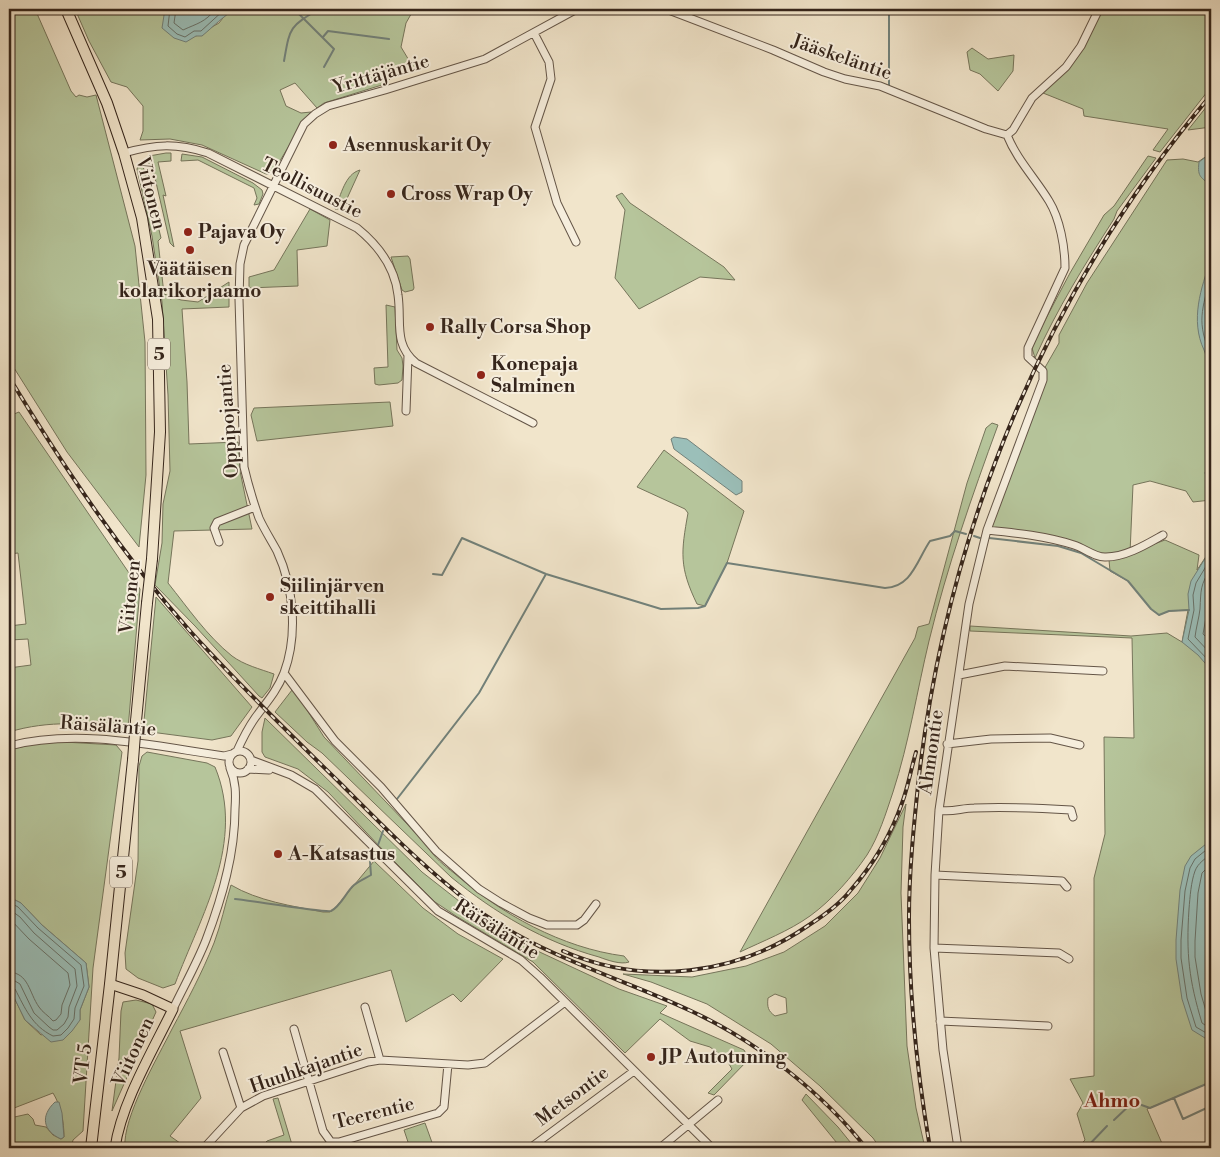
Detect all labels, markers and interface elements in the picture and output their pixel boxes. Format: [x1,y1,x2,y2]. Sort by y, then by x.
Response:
street label: Jääskeläntie [788,28,895,85]
street label: Yrittäjäntie [329,49,432,100]
place label: Asennuskarit Oy [342,133,492,157]
marker: Asennuskarit Oy [327,139,339,151]
street label: Teollisuustie [257,152,367,224]
street label: Viitonen [130,153,172,232]
place label: Cross Wrap Oy [401,182,533,206]
marker: Cross Wrap Oy [385,188,397,200]
place label: Pajava Oy [198,220,285,244]
marker: Pajava Oy [182,226,194,238]
marker: Väätäisen kolarikorjaamo [184,244,196,256]
place label: Väätäisen kolarikorjaamo [119,257,262,303]
place label: Rally Corsa Shop [440,315,591,339]
marker: Rally Corsa Shop [424,321,436,333]
road number: 5 [148,338,170,369]
place label: Konepaja Salminen [491,352,579,398]
street label: Oppipojantie [212,363,244,479]
marker: Konepaja Salminen [475,369,487,381]
street label: Viitonen [114,559,146,636]
place label: Siilinjärven skeittihalli [280,574,385,620]
marker: Siilinjärven skeittihalli [264,591,276,603]
street label: Ahmontie [913,708,949,797]
street label: Räisäläntie [59,711,157,741]
place label: A-Katsastus [287,842,395,866]
marker: A-Katsastus [272,848,284,860]
road number: 5 [110,856,132,888]
street label: Räisäläntie [450,893,544,965]
street label: Viitonen [106,1013,160,1092]
street label: Huuhkajantie [246,1037,366,1099]
street label: VT 5 [68,1042,97,1087]
place label: JP Autotuning [658,1045,788,1069]
marker: JP Autotuning [645,1051,657,1063]
street label: Metsontie [530,1061,614,1131]
district label: Ahmo [1083,1089,1140,1114]
street label: Teerentie [331,1091,417,1135]

